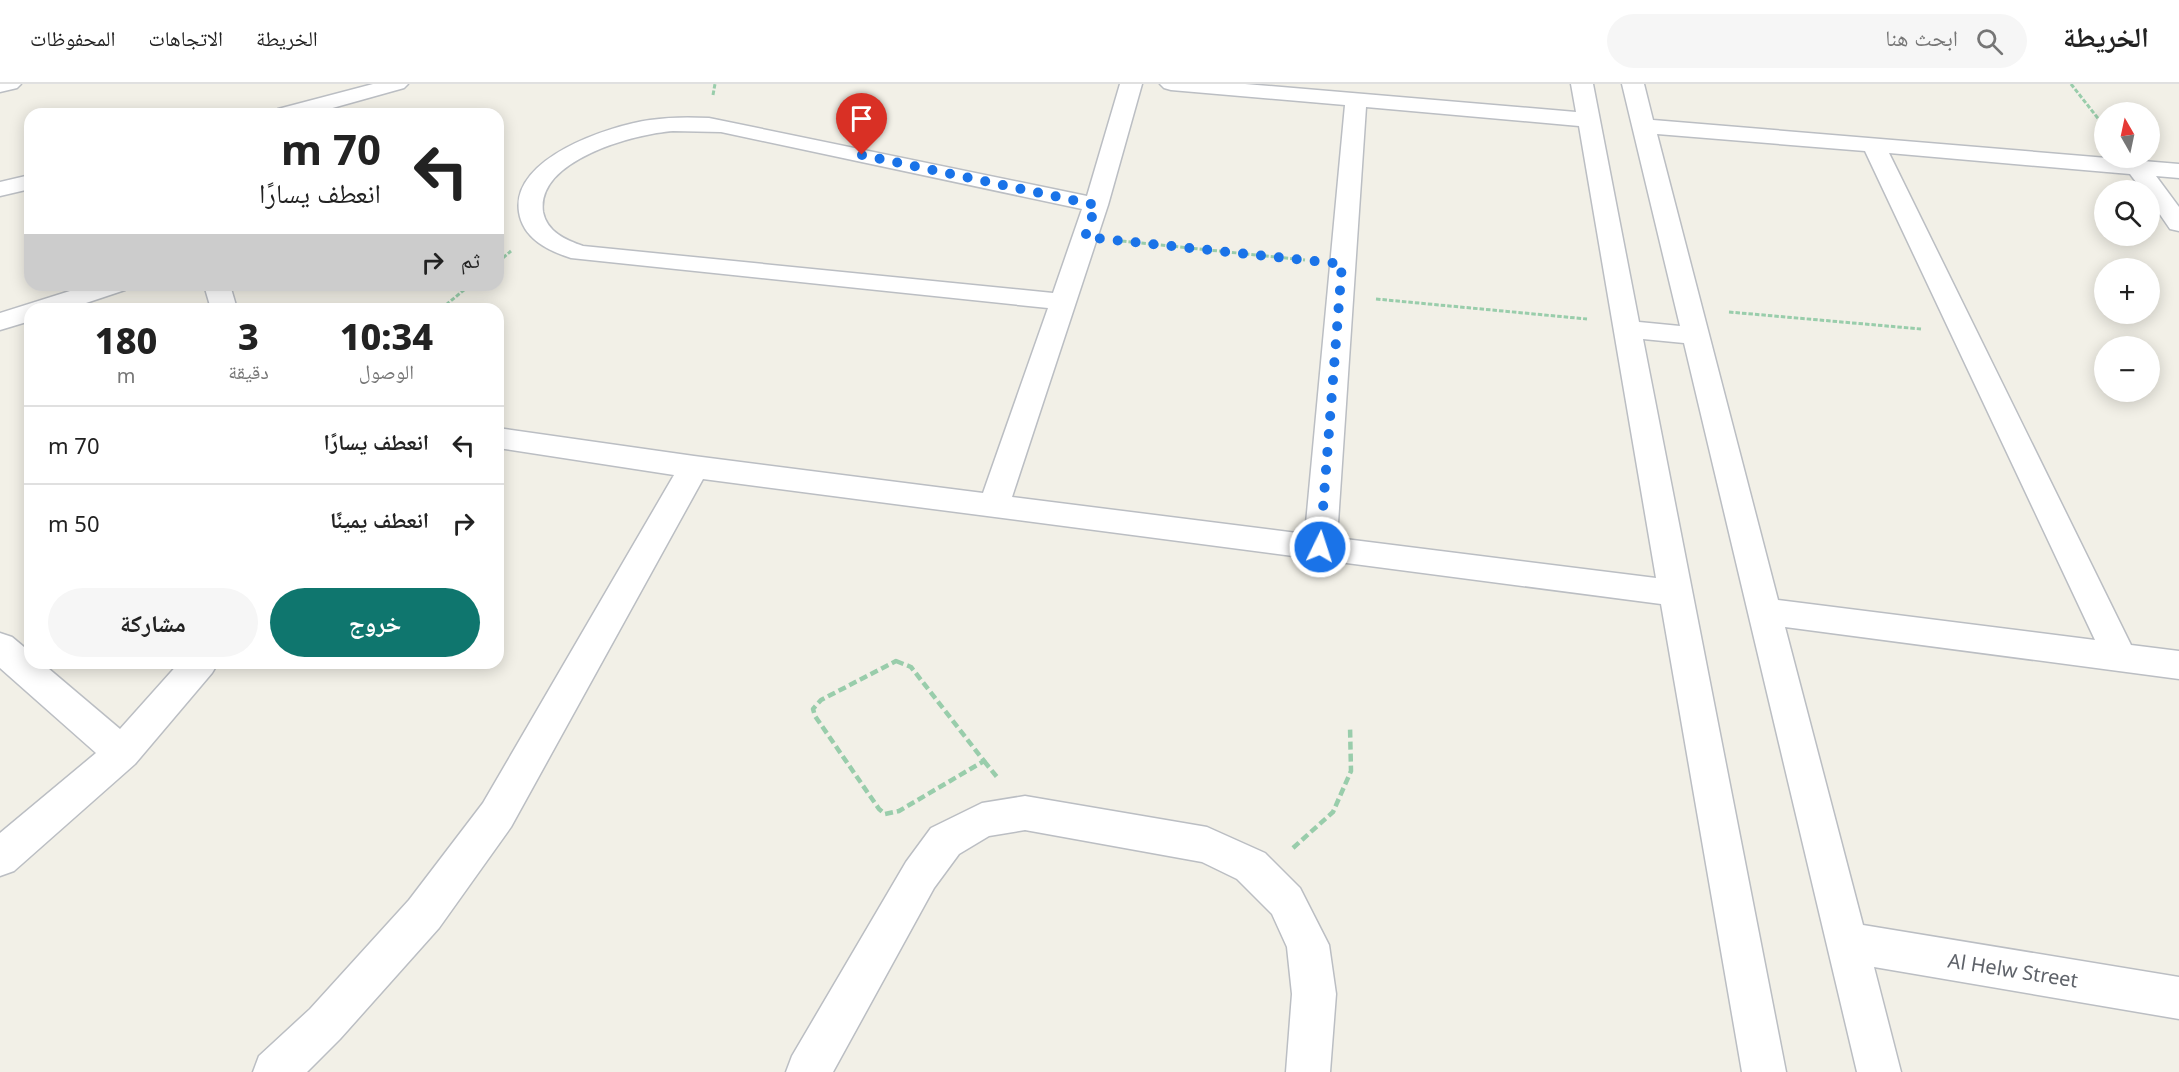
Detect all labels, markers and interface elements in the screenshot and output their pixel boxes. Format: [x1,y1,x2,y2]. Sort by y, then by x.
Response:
search box [1607,14,2027,68]
text: الخريطة [2063,17,2149,55]
text: ابحث هنا [1885,22,1958,52]
text: المحفوظات [30,24,115,52]
text: الاتجاهات [148,24,223,52]
text: الخريطة [256,24,318,52]
icon: search [1973,25,2006,58]
pin [836,93,887,155]
icon: arrive [845,102,878,135]
north arrow [2094,102,2160,168]
map controls [2094,102,2160,402]
text: 70 m [281,120,381,177]
icon: left [402,132,480,210]
text: انعطف يسارًا [259,174,381,211]
button: search [2094,180,2160,246]
text: ثم [461,244,480,274]
icon: right [416,246,449,279]
button: + [2094,258,2160,324]
text: 3 [238,312,259,361]
text: 10:34 [340,312,433,361]
text: 180 [95,316,157,365]
button: − [2094,336,2160,402]
text: دقيقة [228,358,269,385]
text: الوصول [359,358,414,385]
text: m [117,362,135,389]
text: انعطف يسارًا [324,426,429,456]
icon: left [447,429,480,462]
text: 70 m [48,430,99,460]
text: انعطف يمينًا [330,504,429,534]
icon: right [447,507,480,540]
text: 50 m [48,508,99,538]
position arrow [1288,515,1352,579]
button: مشاركة [48,588,258,657]
button: خروج [270,588,480,657]
street label: Al Helw Street [1946,946,2080,994]

